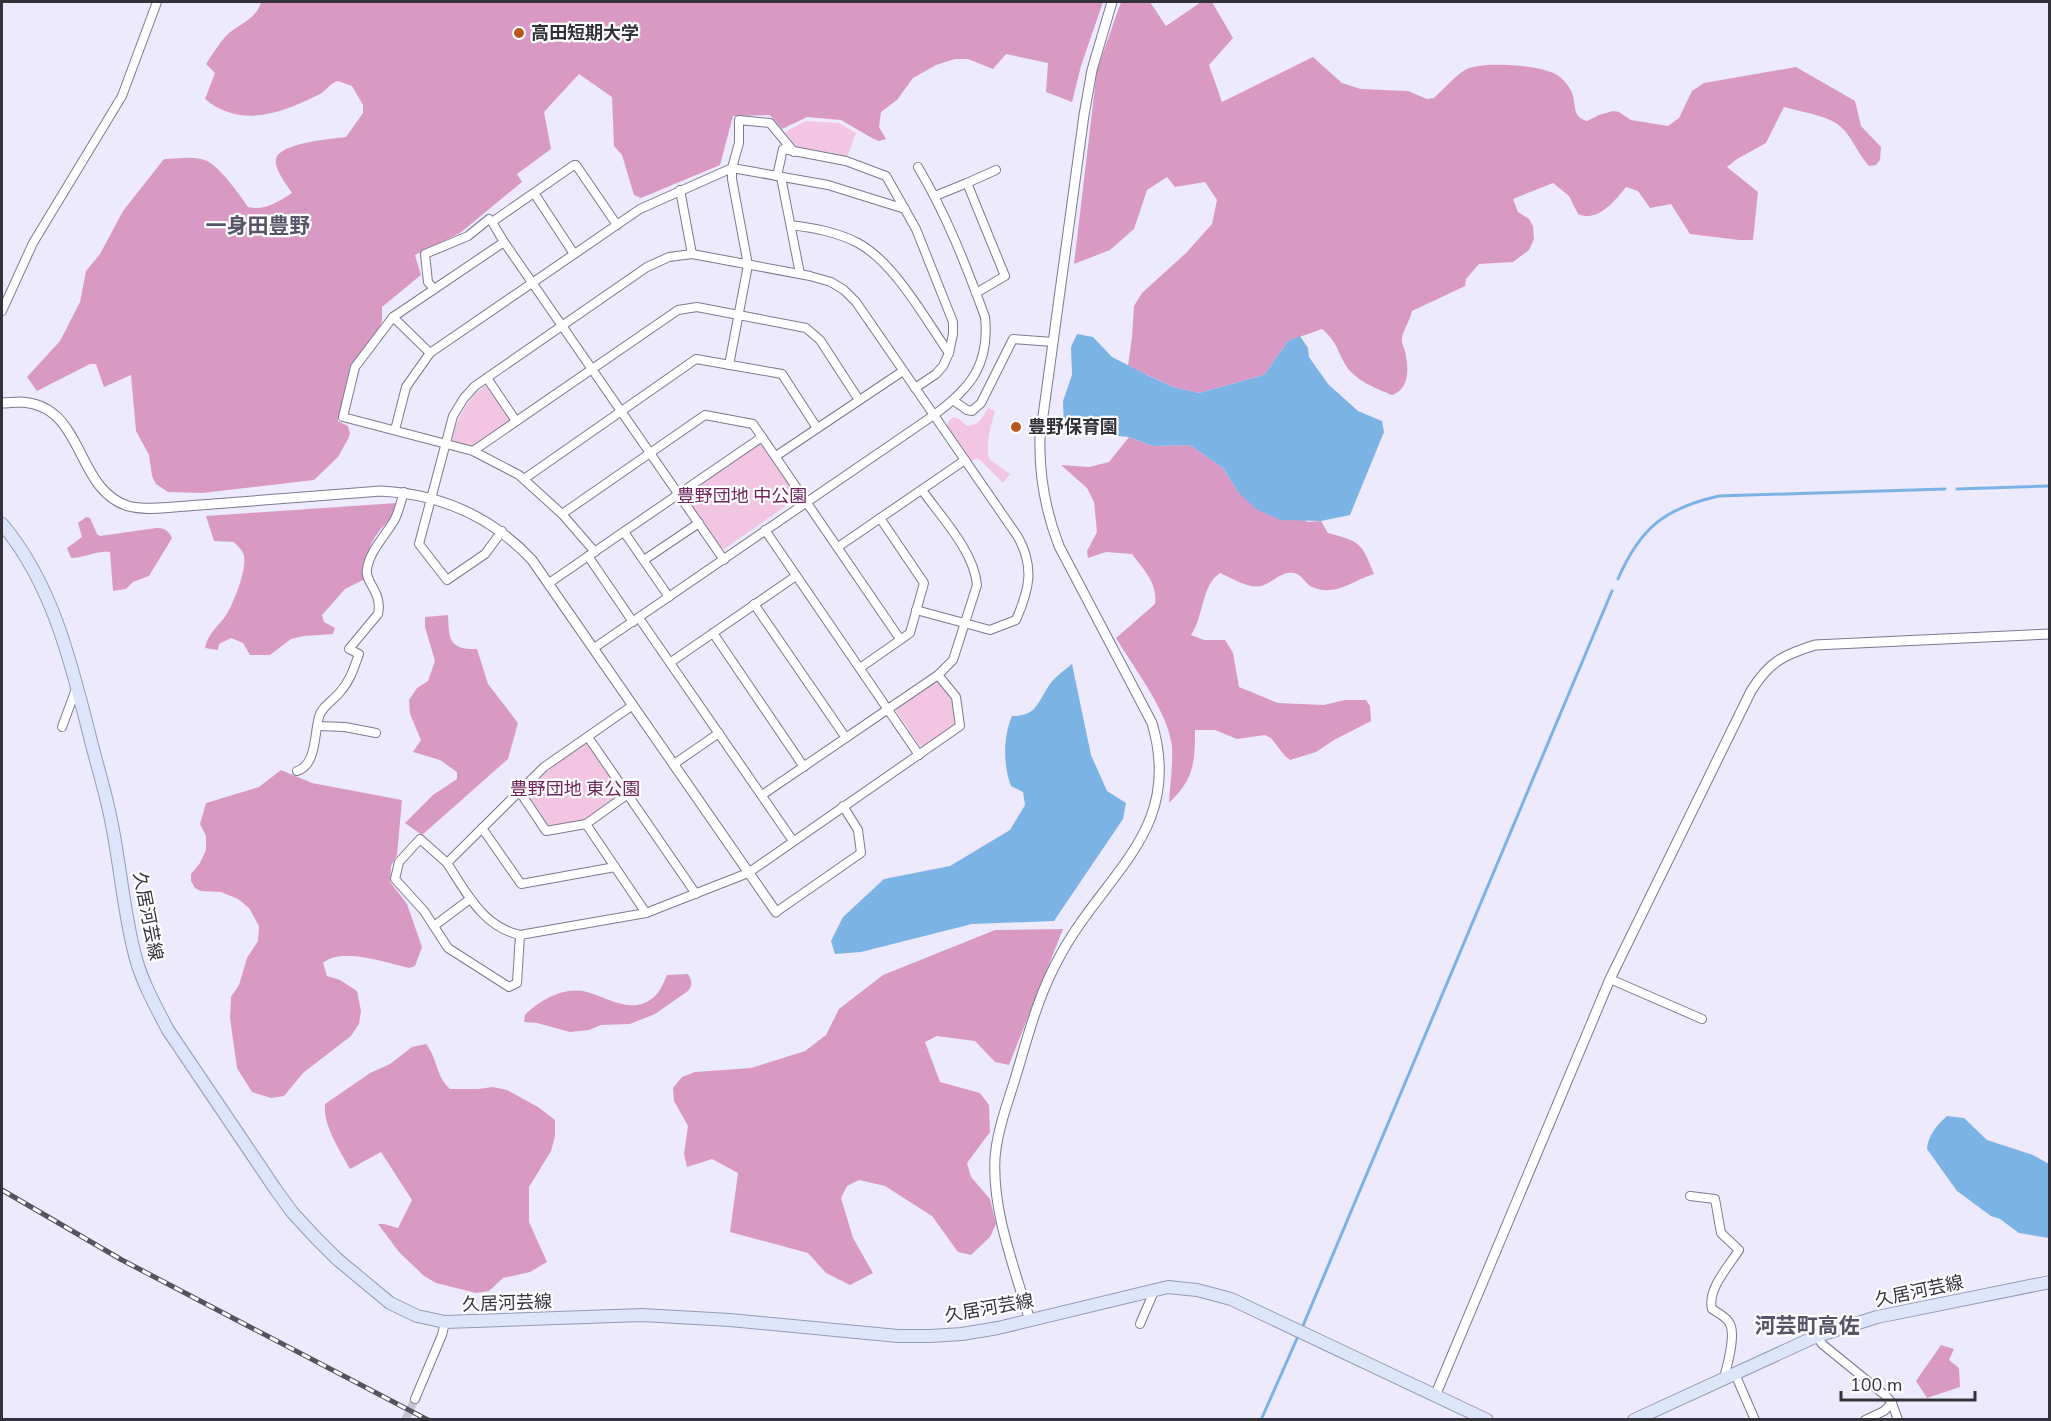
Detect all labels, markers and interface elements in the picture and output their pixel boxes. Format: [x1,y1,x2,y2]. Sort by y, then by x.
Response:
place label: 高田短期大学 [531,21,639,45]
marker: 高田短期大学 [512,26,526,40]
district label: 一身田豊野 [206,212,311,240]
place label: 豊野保育園 [1028,415,1118,439]
marker: 豊野保育園 [1009,420,1023,434]
park label: 豊野団地 中公園 [677,484,807,508]
park label: 豊野団地 東公園 [510,777,640,801]
street label: 久居河芸線 [128,870,168,962]
street label: 久居河芸線 [1872,1270,1966,1312]
street label: 久居河芸線 [943,1288,1035,1328]
street label: 久居河芸線 [462,1289,552,1317]
district label: 河芸町高佐 [1755,1312,1860,1340]
scale bar [1841,1364,1974,1402]
text: 100 m [1850,1373,1902,1397]

